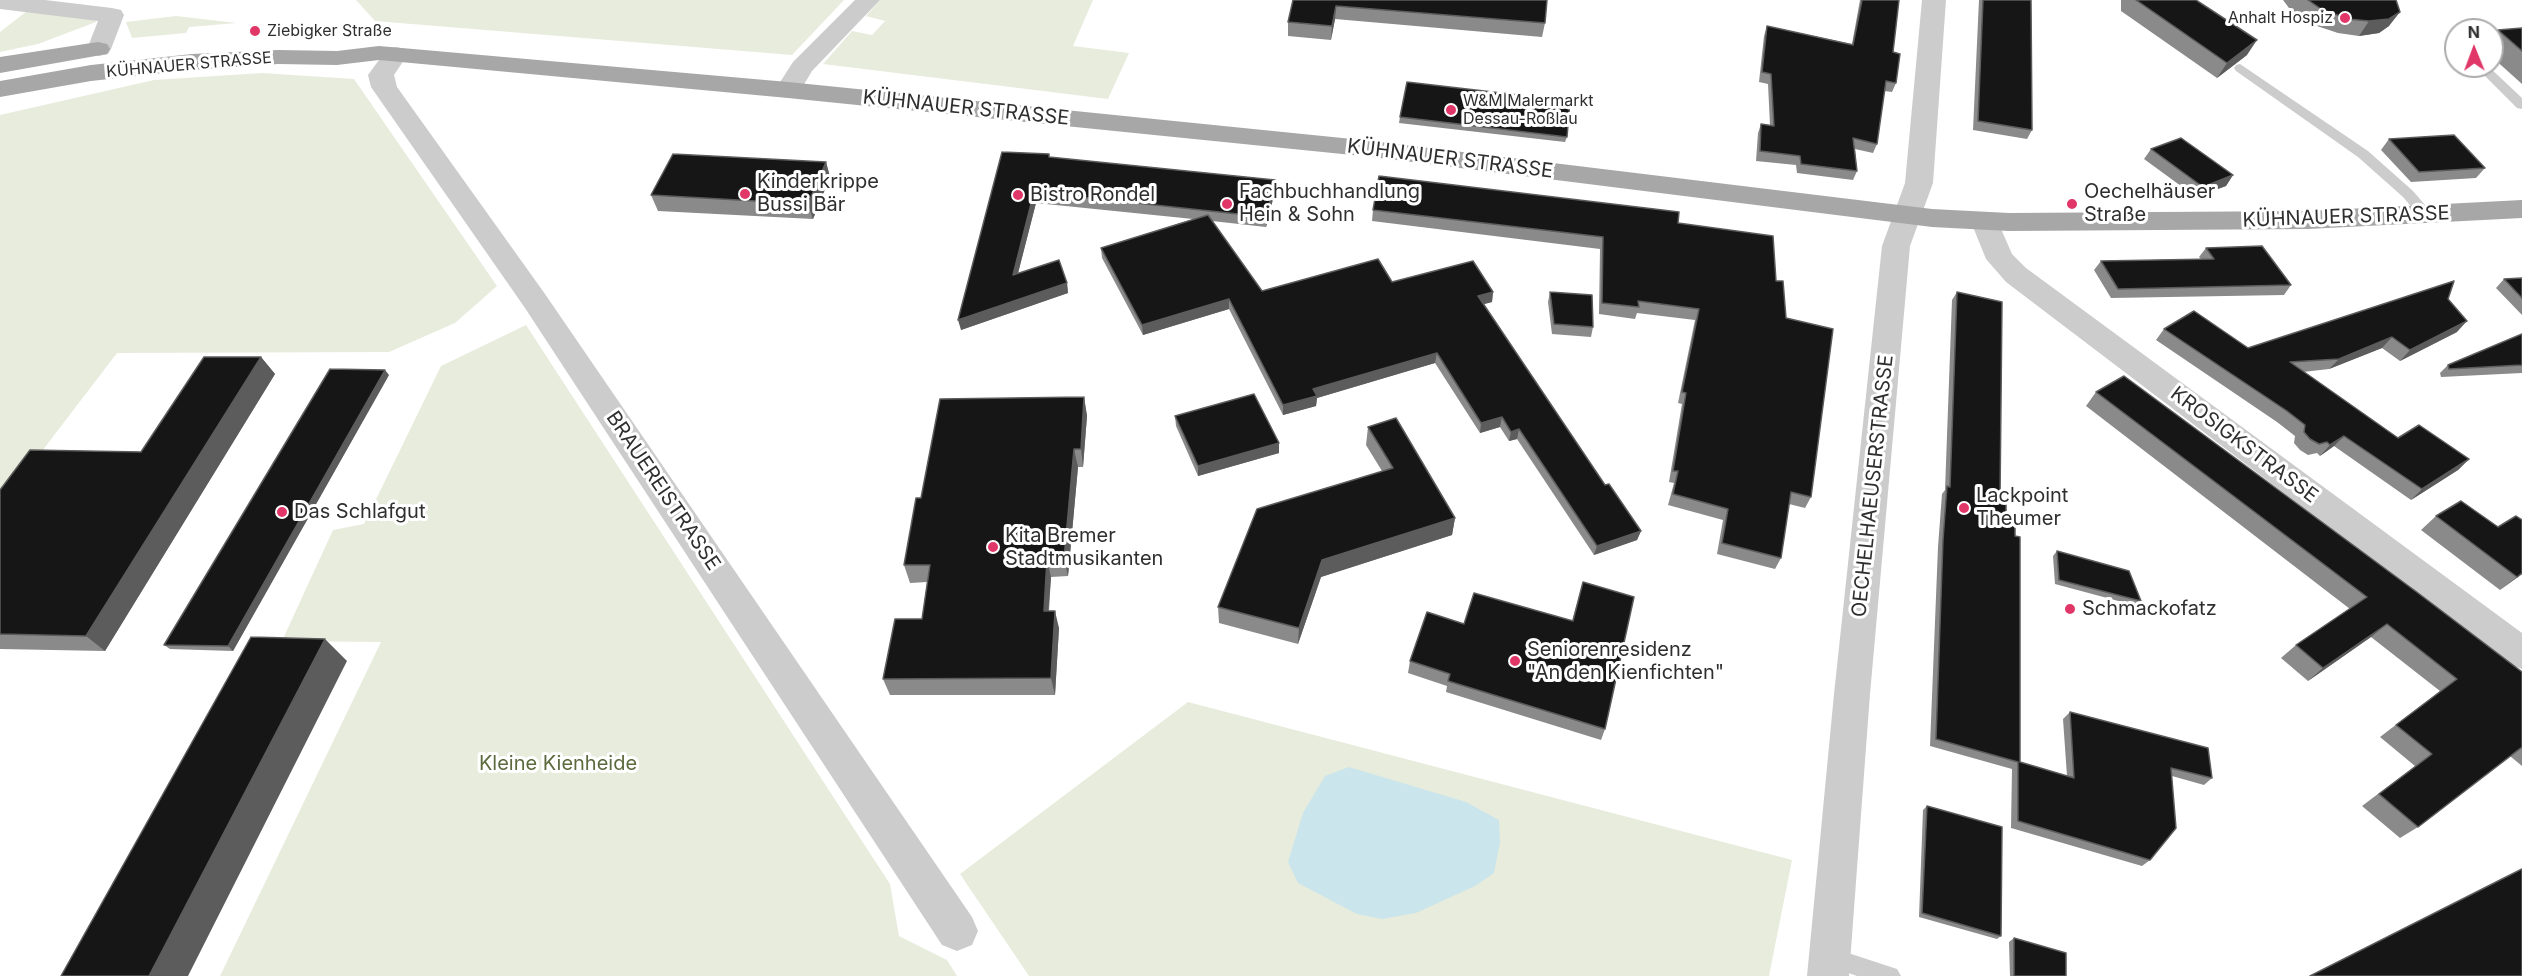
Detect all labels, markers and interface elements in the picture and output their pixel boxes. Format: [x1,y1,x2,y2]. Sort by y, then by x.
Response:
place label: Anhalt Hospiz [2228,8,2333,28]
marker: Anhalt Hospiz [2338,11,2352,25]
north arrow [2444,18,2504,78]
place label: Ziebigker Straße [267,21,392,41]
text: N [2467,22,2480,42]
marker: Ziebigker Straße [248,24,262,38]
street label: KÜHNAUER STRASSE [106,48,272,82]
street label: KÜHNAUER STRASSE [862,85,1070,131]
place label: W&M Malermarkt Dessau-Roßlau [1463,91,1593,129]
marker: W&M Malermarkt Dessau-Roßlau [1444,103,1458,117]
street label: KÜHNAUER STRASSE [1346,134,1554,184]
place label: Kinderkrippe Bussi Bär [757,170,879,217]
place label: Fachbuchhandlung Hein & Sohn [1239,180,1420,227]
place label: Oechelhäuser Straße [2084,180,2215,227]
place label: Bistro Rondel [1030,183,1155,207]
marker: Kinderkrippe Bussi Bär [738,187,752,201]
marker: Bistro Rondel [1011,188,1025,202]
marker: Fachbuchhandlung Hein & Sohn [1220,197,1234,211]
marker: Oechelhäuser Straße [2065,197,2079,211]
street label: KÜHNAUER STRASSE [2242,201,2450,233]
street label: OECHELHAEUSERSTRASSE [1847,354,1899,618]
street label: KROSIGKSTRASSE [2166,382,2322,508]
street label: BRAUEREISTRASSE [601,407,725,575]
place label: Lackpoint Theumer [1976,484,2068,531]
place label: Das Schlafgut [294,500,425,524]
marker: Lackpoint Theumer [1957,501,1971,515]
marker: Das Schlafgut [275,505,289,519]
place label: Kita Bremer Stadtmusikanten [1005,524,1163,571]
marker: Kita Bremer Stadtmusikanten [986,540,1000,554]
place label: Schmackofatz [2082,597,2217,621]
marker: Schmackofatz [2063,602,2077,616]
place label: Seniorenresidenz "An den Kienfichten" [1527,638,1724,685]
marker: Seniorenresidenz "An den Kienfichten" [1508,654,1522,668]
park label: Kleine Kienheide [479,752,637,776]

